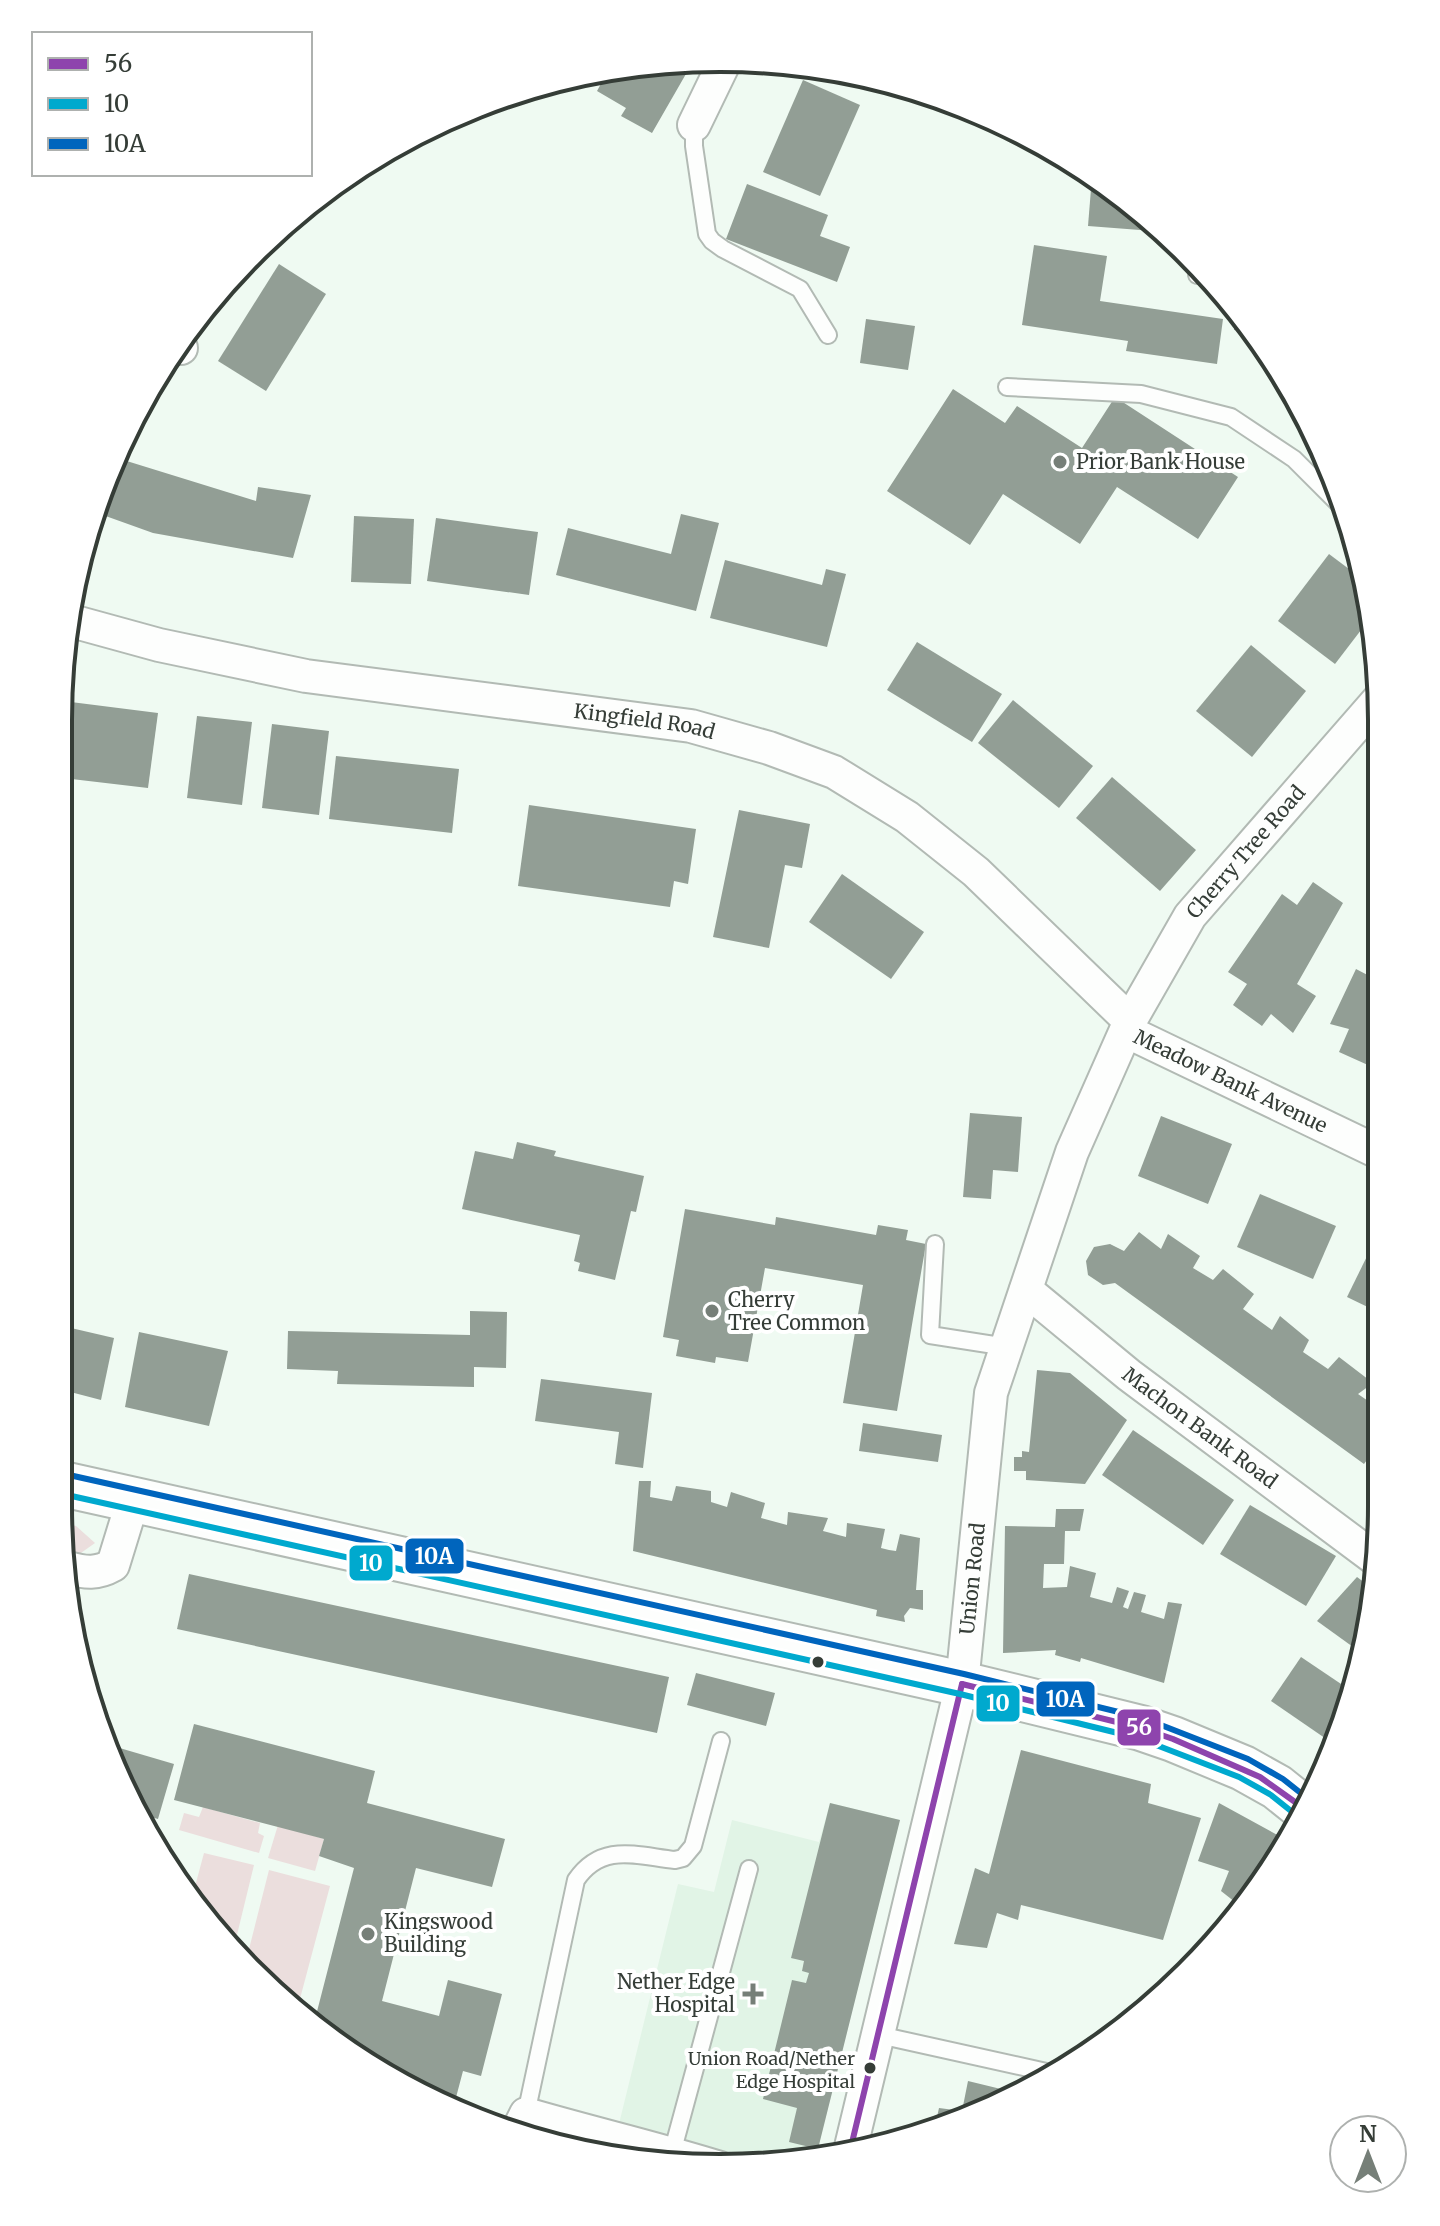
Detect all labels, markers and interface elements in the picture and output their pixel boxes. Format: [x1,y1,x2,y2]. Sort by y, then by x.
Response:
legend [32,32,312,176]
text: 56 [104,48,132,79]
text: 10 [104,88,129,119]
text: 10A [104,128,147,159]
place label: Prior Bank House [1076,449,1245,474]
marker: Prior Bank House [1051,453,1069,471]
street label: Kingfield Road [572,698,718,744]
street label: Cherry Tree Road [1181,780,1310,923]
street label: Meadow Bank Avenue [1130,1024,1332,1138]
place label: Cherry Tree Common [728,1287,865,1335]
marker: Cherry Tree Common [703,1302,721,1320]
street label: Machon Bank Road [1118,1362,1283,1493]
street label: Union Road [954,1522,990,1636]
line badge: 10A [404,1537,465,1575]
text: 10A [415,1542,454,1570]
line badge: 10 [348,1544,394,1582]
text: 10 [359,1549,383,1577]
unlabelled marker [810,1654,826,1670]
line badge: 10A [1035,1680,1096,1718]
line badge: 10 [975,1684,1021,1723]
text: 10A [1046,1685,1085,1713]
text: 10 [986,1689,1010,1717]
line badge: 56 [1116,1708,1162,1747]
text: 56 [1126,1713,1152,1741]
place label: Kingswood Building [384,1909,493,1957]
marker: Kingswood Building [359,1925,377,1943]
place label: Nether Edge Hospital [617,1969,735,2017]
marker: Nether Edge Hospital [742,1983,764,2005]
place label: Union Road/Nether Edge Hospital [688,2047,855,2093]
marker: Union Road/Nether Edge Hospital [862,2060,878,2076]
north arrow [1328,2114,1408,2194]
text: N [1359,2120,1377,2148]

